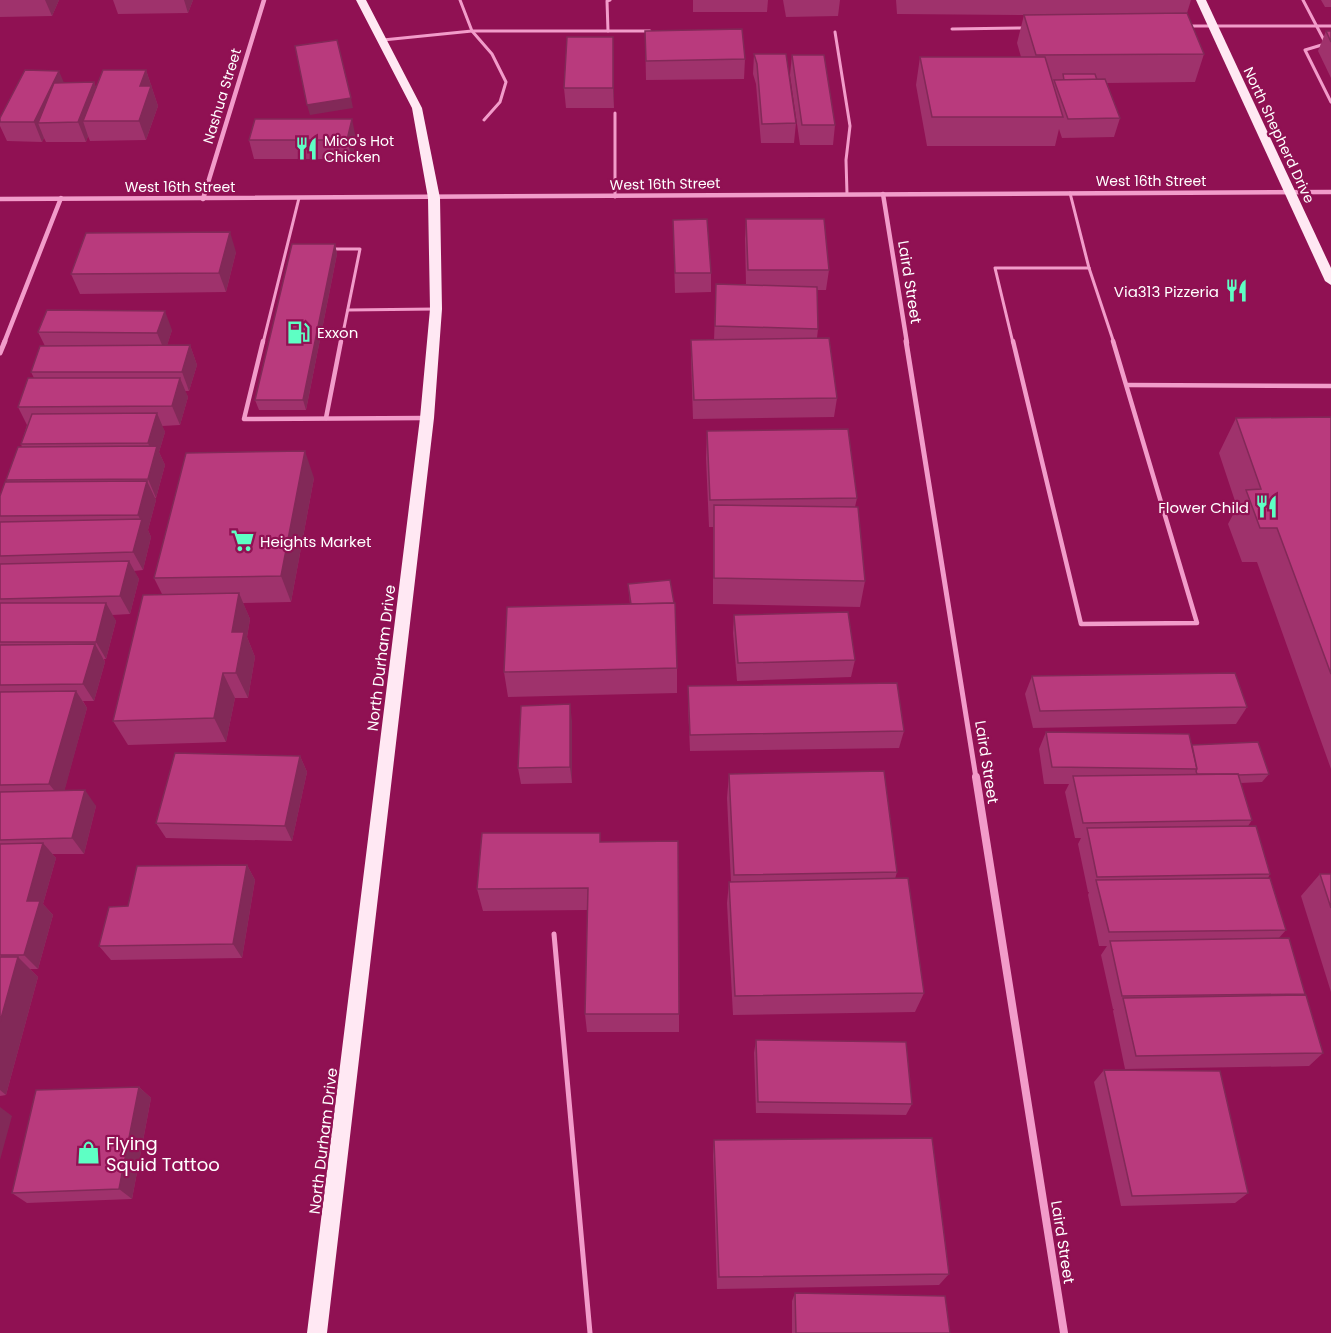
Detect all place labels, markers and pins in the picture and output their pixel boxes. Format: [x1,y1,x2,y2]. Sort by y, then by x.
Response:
place label: Mico's Hot Chicken [324,131,394,167]
restaurant icon: Mico's Hot Chicken [293,136,319,162]
restaurant icon: Via313 Pizzeria [1224,278,1250,304]
place label: Via313 Pizzeria [1114,281,1219,302]
fuel station icon: Exxon [286,319,312,345]
place label: Exxon [317,322,358,343]
restaurant icon: Flower Child [1254,494,1280,520]
place label: Flower Child [1158,497,1249,518]
supermarket icon: Heights Market [229,528,255,554]
place label: Heights Market [260,531,372,552]
place label: Flying Squid Tattoo [106,1131,220,1177]
shop icon: Flying Squid Tattoo [75,1140,101,1166]

